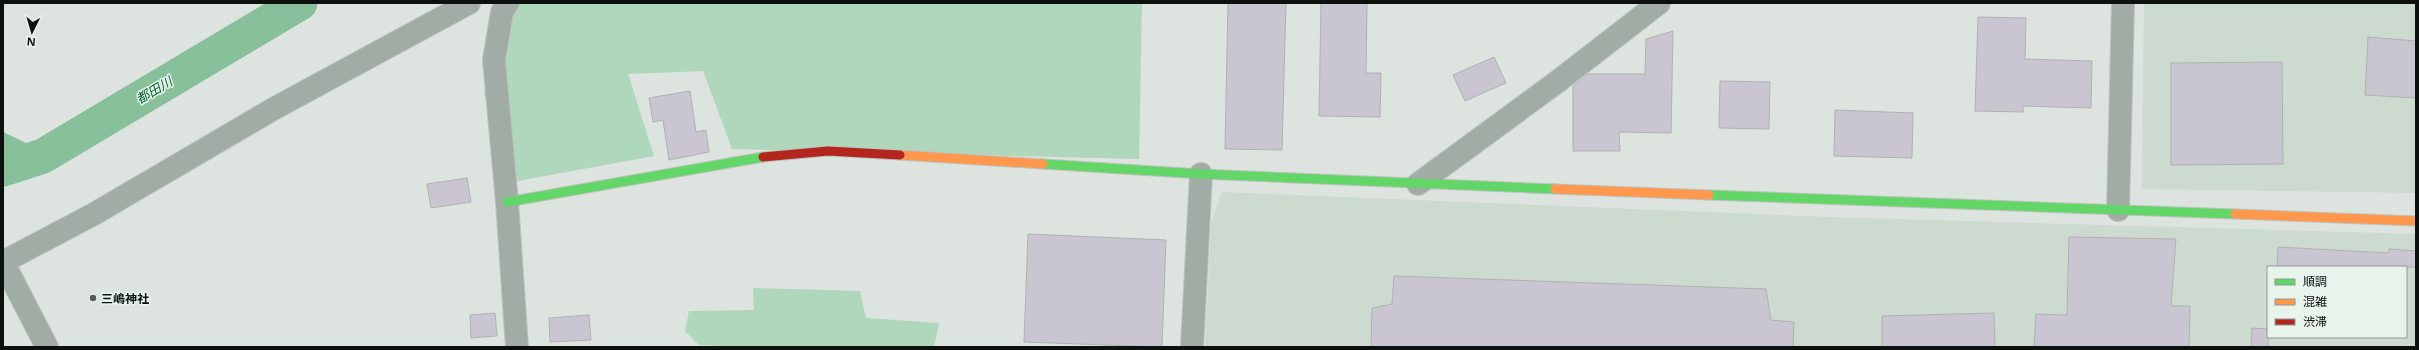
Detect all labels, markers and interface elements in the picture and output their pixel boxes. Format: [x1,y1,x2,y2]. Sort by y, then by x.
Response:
north arrow [12,12,52,52]
text: N [26,35,36,50]
water label: 都田川 [133,71,177,108]
legend [2267,266,2407,338]
text: 順調 [2303,273,2327,290]
place label: 三嶋神社 [101,290,149,307]
marker: 三嶋神社 [88,293,98,303]
text: 混雑 [2303,293,2327,310]
text: 渋滞 [2303,313,2327,330]

